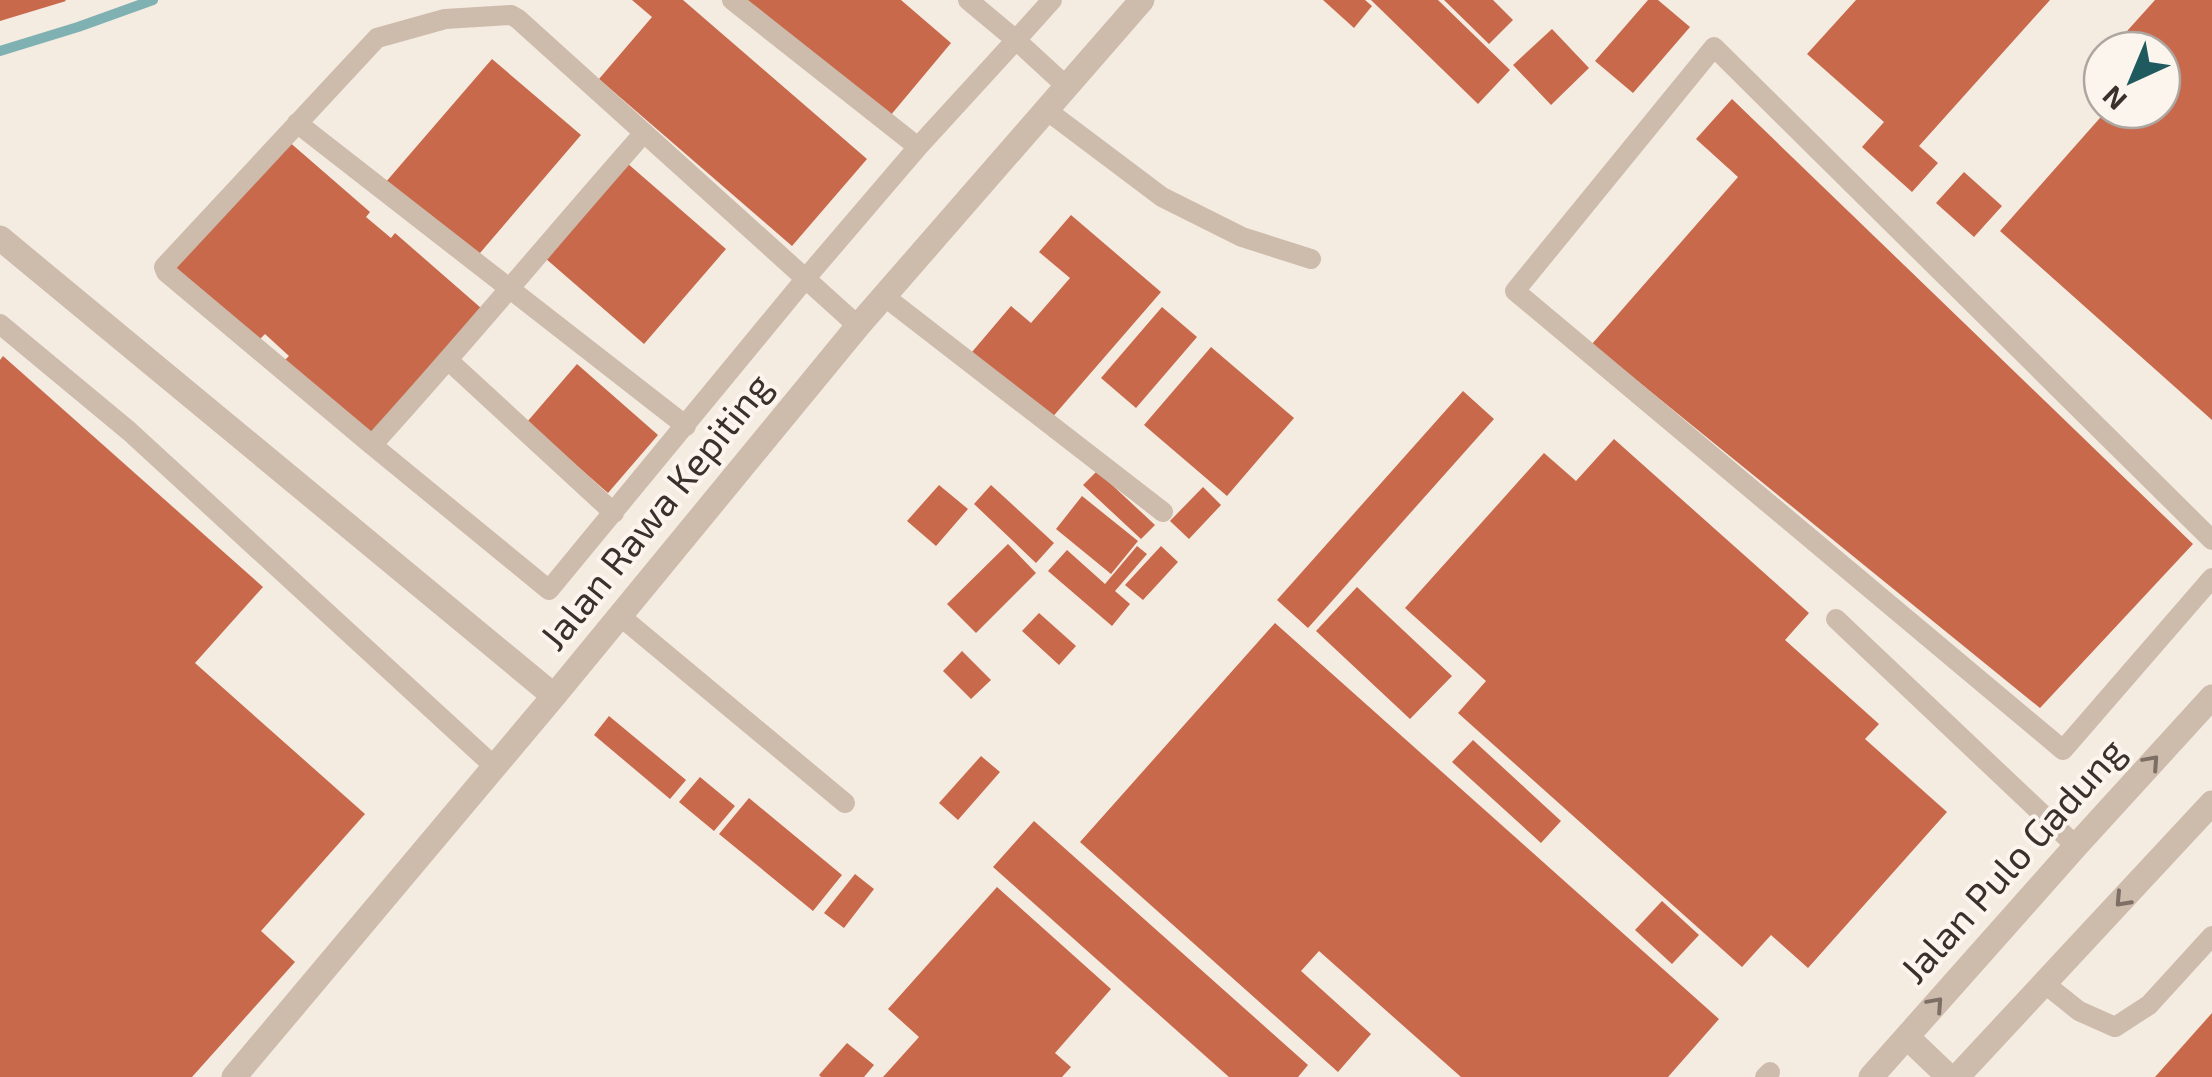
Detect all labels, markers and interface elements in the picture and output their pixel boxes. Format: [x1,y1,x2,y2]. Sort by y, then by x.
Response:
north arrow [2082,30,2182,130]
text: N [2095,79,2133,118]
street label: Jalan Rawa Kepiting [529,363,780,658]
street label: Jalan Pulo Gadung [1890,728,2133,991]
one-way arrow [2141,755,2159,774]
one-way arrow [2116,888,2134,907]
one-way arrow [1924,997,1942,1016]

